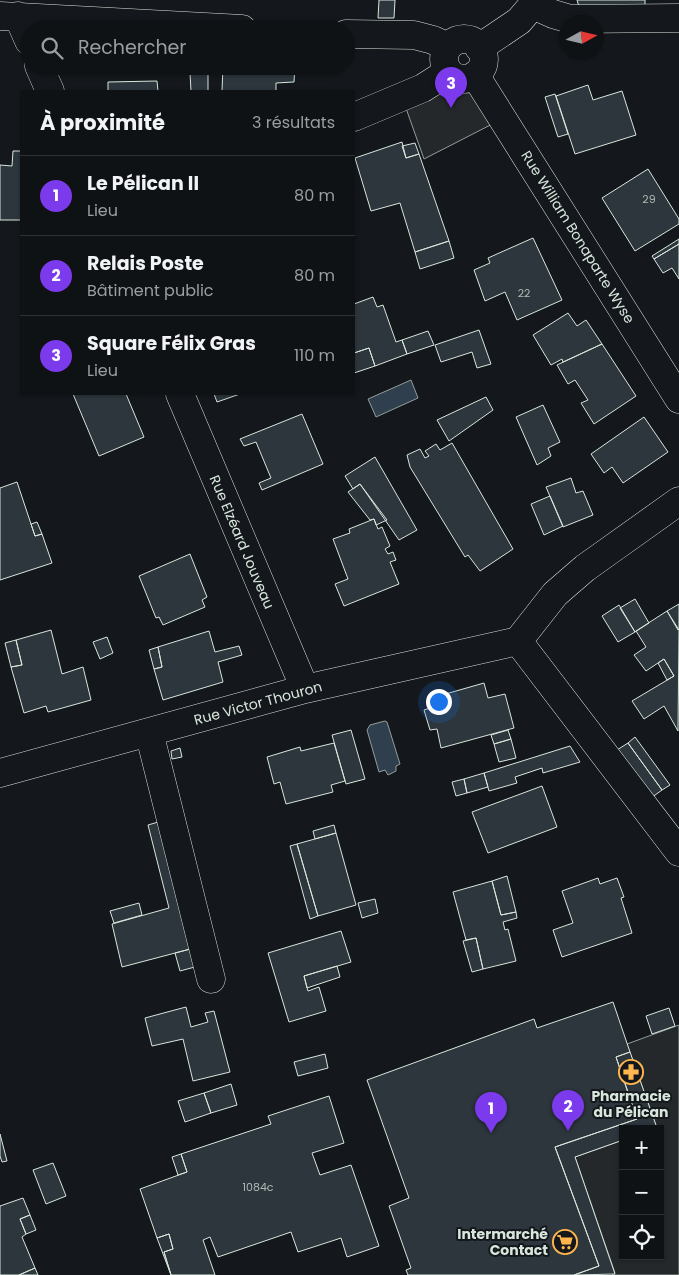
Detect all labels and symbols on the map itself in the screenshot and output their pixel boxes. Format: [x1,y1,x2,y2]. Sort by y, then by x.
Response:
north arrow [559,15,604,60]
pin: 3 [435,67,467,108]
street label: Rue William Bonaparte Wyse [516,147,640,327]
house number: 29 [642,191,656,207]
house number: 22 [518,285,530,301]
street label: Rue Elzéard Jouveau [205,472,279,612]
street label: Rue Victor Thouron [192,676,324,730]
your location [426,689,452,715]
pharmacy icon: Pharmacie du Pélican [618,1059,644,1085]
place label: Pharmacie du Pélican [591,1086,671,1122]
pin: 2 [552,1090,584,1131]
pin: 1 [475,1092,507,1133]
house number: 1084c [243,1179,274,1195]
place label: Intermarché Contact [457,1224,548,1260]
supermarket icon: Intermarché Contact [552,1229,578,1255]

